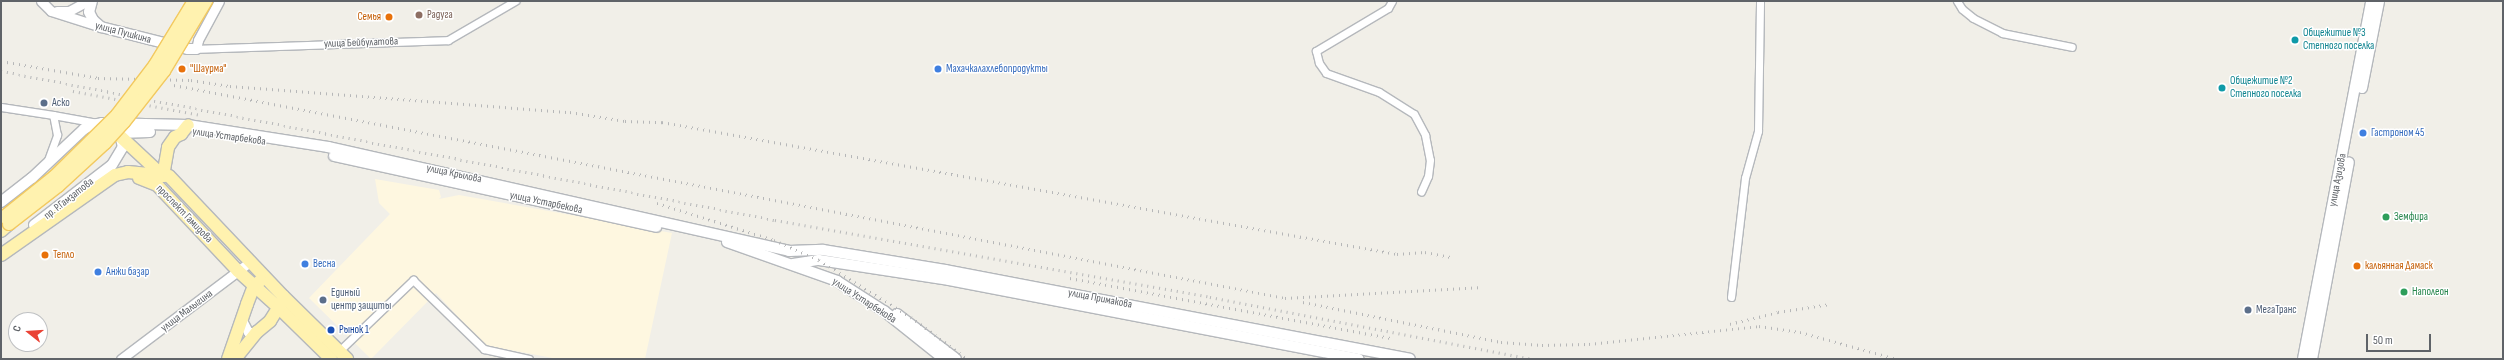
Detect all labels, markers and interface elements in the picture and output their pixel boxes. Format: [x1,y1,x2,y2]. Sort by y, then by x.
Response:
place label: Радуга [427,8,453,22]
place label: Семья [357,10,381,24]
marker: Радуга [414,10,424,20]
marker: Семья [384,12,394,22]
street label: улица Пушкина [93,19,153,47]
place label: Общежитие №3 Степного поселка [2303,27,2374,53]
street label: улица Бейбулатова [324,35,398,51]
marker: Общежитие №3 Степного поселка [2290,35,2300,45]
place label: "Шаурма" [190,62,227,76]
place label: Махачкалахлебопродукты [946,62,1048,76]
marker: "Шаурма" [177,64,187,74]
marker: Махачкалахлебопродукты [933,64,943,74]
place label: Общежитие №2 Степного поселка [2230,75,2301,101]
marker: Общежитие №2 Степного поселка [2217,83,2227,93]
place label: Аско [52,96,70,110]
marker: Аско [39,98,49,108]
street label: улица Устарбекова [191,125,267,149]
place label: Гастроном 45 [2371,126,2424,140]
marker: Гастроном 45 [2358,128,2368,138]
street label: улица Азизова [2326,152,2350,208]
street label: улица Крылова [425,162,483,186]
street label: пр. Р.Гамзатова [41,175,97,223]
street label: проспект Гамидова [153,182,215,246]
street label: улица Устарбекова [508,189,584,217]
place label: Земфира [2394,210,2428,224]
marker: Земфира [2381,212,2391,222]
place label: Тепло [53,248,74,262]
marker: Тепло [40,250,50,260]
place label: Весна [313,257,335,271]
marker: Весна [300,259,310,269]
place label: кальянная Дамаск [2365,259,2433,273]
marker: кальянная Дамаск [2352,261,2362,271]
place label: Анжи базар [106,265,149,279]
marker: Анжи базар [93,267,103,277]
street label: улица Устарбекова [829,275,899,327]
place label: Наполеон [2412,285,2449,299]
street label: улица Примакова [1067,286,1133,312]
street label: улица Малыгина [158,287,216,335]
place label: Единый центр защиты [331,287,391,313]
marker: Наполеон [2399,287,2409,297]
marker: Единый центр защиты [318,295,328,305]
place label: МегаТранс [2256,303,2297,317]
marker: МегаТранс [2243,305,2253,315]
north arrow [8,312,48,352]
place label: Рынок 1 [339,323,369,337]
text: С [10,324,24,333]
marker: Рынок 1 [326,325,336,335]
scale bar [2368,326,2433,352]
text: 50 m [2373,333,2393,348]

